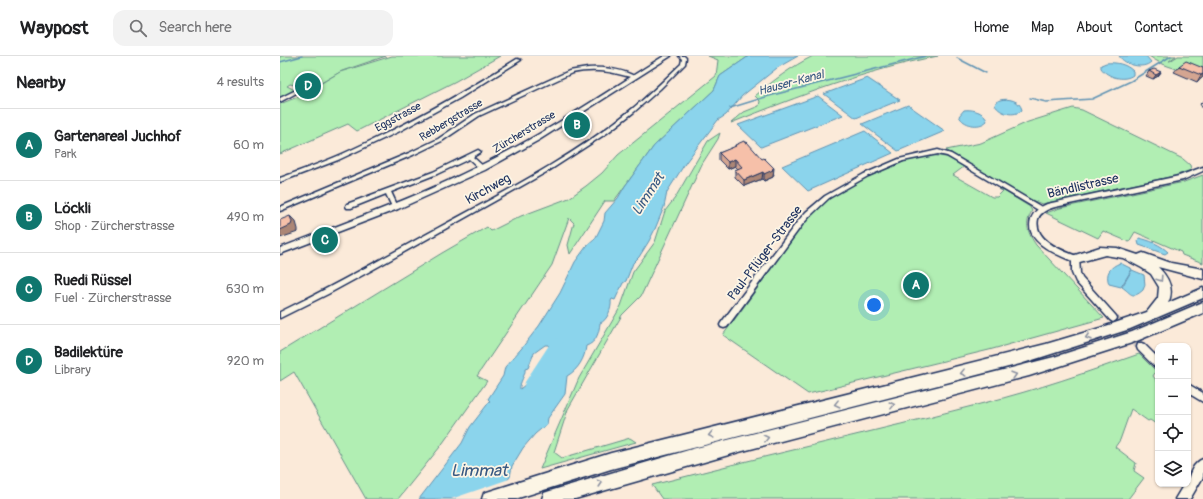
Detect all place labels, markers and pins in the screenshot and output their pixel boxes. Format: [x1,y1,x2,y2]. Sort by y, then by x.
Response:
pin: D [295,71,321,101]
pin: B [564,110,590,140]
pin: C [312,225,338,255]
pin: A [903,270,929,300]

